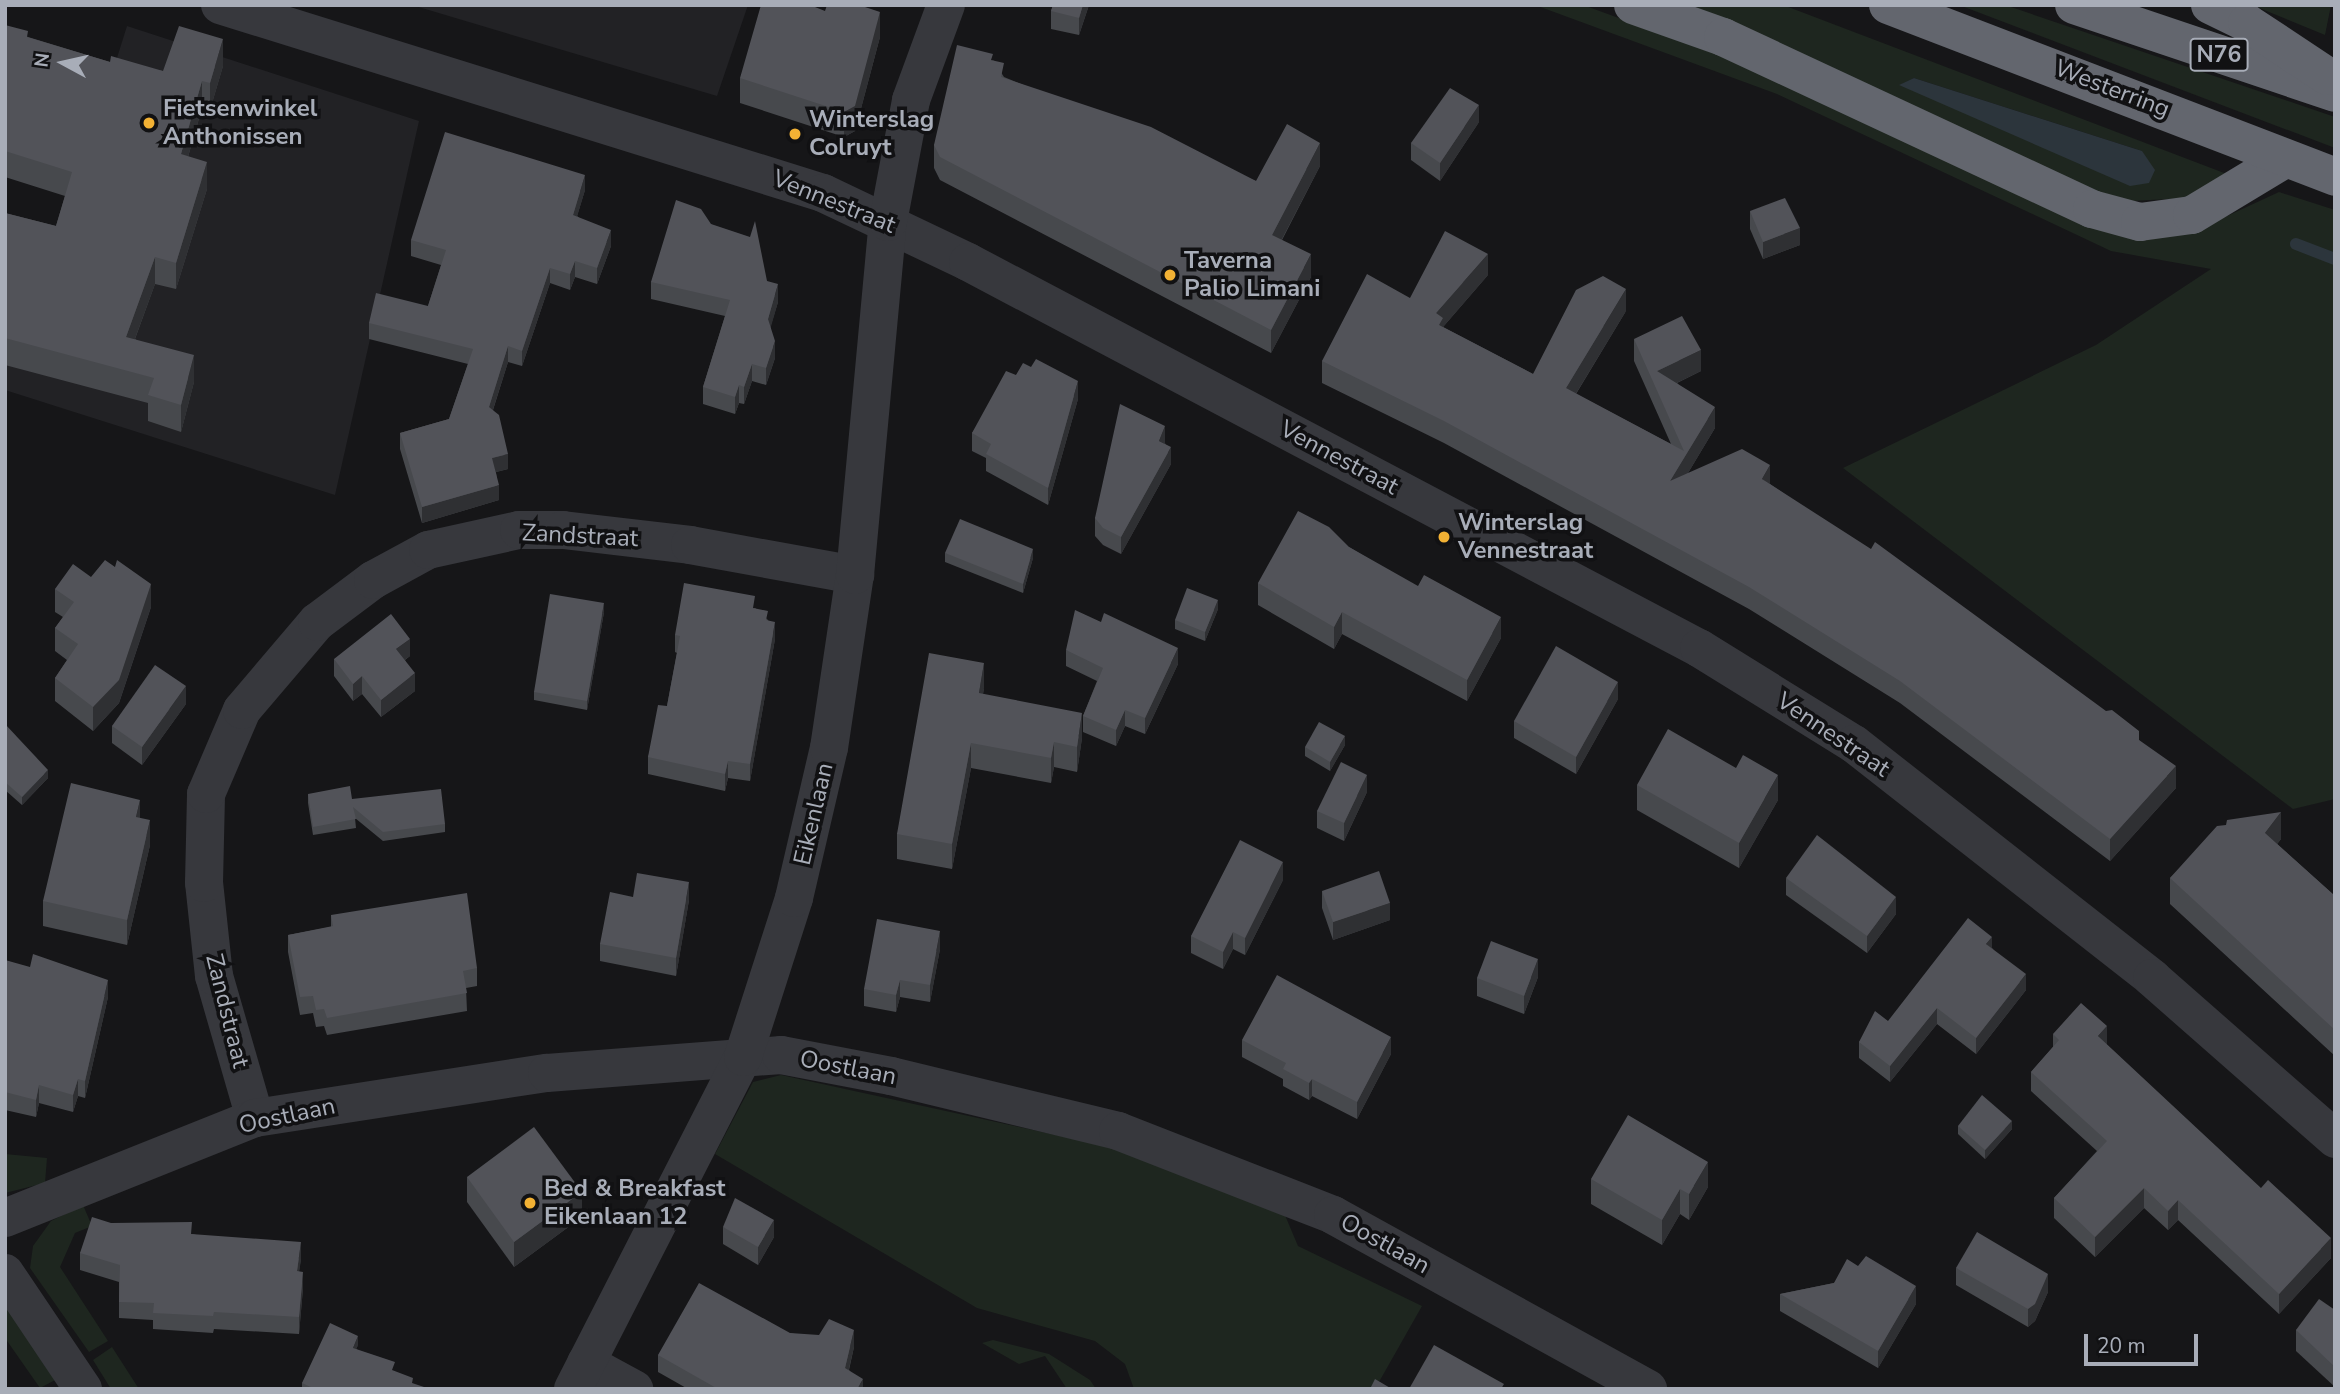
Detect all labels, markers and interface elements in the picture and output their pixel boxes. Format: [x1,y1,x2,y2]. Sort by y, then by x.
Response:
north arrow [28,28,98,98]
road number: N76 [2189,36,2249,74]
text: N [28,51,56,69]
street label: Westerring [2050,54,2174,124]
place label: Fietsenwinkel Anthonissen [163,95,317,151]
place label: Winterslag Colruyt [809,106,934,162]
marker: Fietsenwinkel Anthonissen [141,115,157,131]
marker: Winterslag Colruyt [787,126,803,142]
street label: Vennestraat [768,164,900,240]
place label: Taverna Palio Limani [1184,247,1320,303]
marker: Taverna Palio Limani [1162,267,1178,283]
street label: Vennestraat [1275,415,1403,501]
place label: Winterslag Vennestraat [1458,509,1593,565]
street label: Zandstraat [521,519,639,553]
marker: Winterslag Vennestraat [1436,529,1452,545]
street label: Vennestraat [1771,687,1895,783]
street label: Eikenlaan [788,760,840,868]
street label: Zandstraat [199,951,255,1071]
street label: Oostlaan [797,1045,899,1091]
street label: Oostlaan [236,1092,338,1140]
place label: Bed & Breakfast Eikenlaan 12 [544,1175,726,1231]
marker: Bed & Breakfast Eikenlaan 12 [522,1195,538,1211]
street label: Oostlaan [1335,1208,1435,1280]
scale bar [2088,1320,2202,1364]
text: 20 m [2097,1332,2146,1360]

